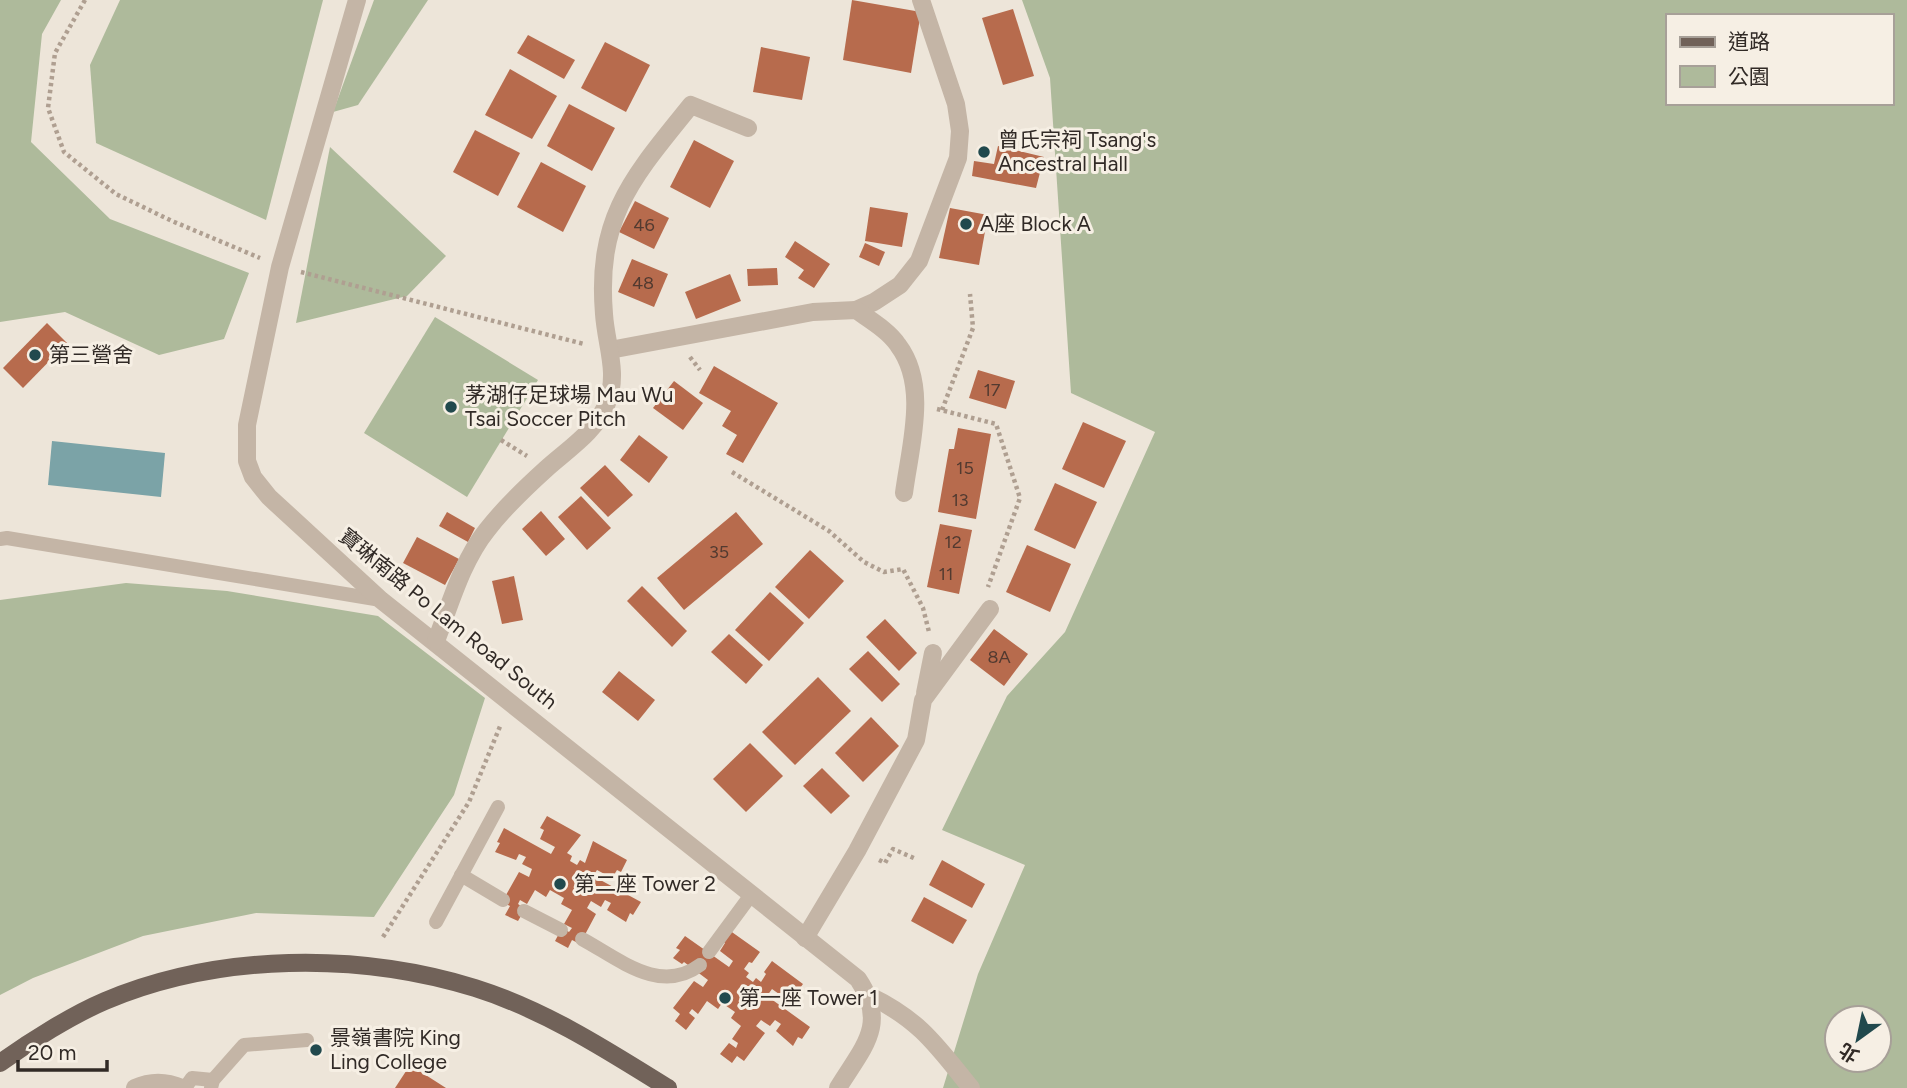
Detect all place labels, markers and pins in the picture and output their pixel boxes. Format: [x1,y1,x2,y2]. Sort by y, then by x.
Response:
place label: 曾氏宗祠 Tsang's Ancestral Hall [998,127,1156,176]
marker: 曾氏宗祠 Tsang's Ancestral Hall [976,144,992,160]
place label: A座 Block A [980,211,1091,236]
marker: A座 Block A [958,216,974,232]
place label: 第三營舍 [49,342,133,367]
marker: 第三營舍 [27,347,43,363]
place label: 茅湖仔足球場 Mau Wu Tsai Soccer Pitch [465,382,673,431]
marker: 茅湖仔足球場 Mau Wu Tsai Soccer Pitch [443,399,459,415]
place label: 第二座 Tower 2 [574,871,716,896]
marker: 第二座 Tower 2 [552,876,568,892]
place label: 第一座 Tower 1 [739,985,878,1010]
marker: 第一座 Tower 1 [717,990,733,1006]
place label: 景嶺書院 King Ling College [330,1025,461,1074]
marker: 景嶺書院 King Ling College [308,1042,324,1058]

